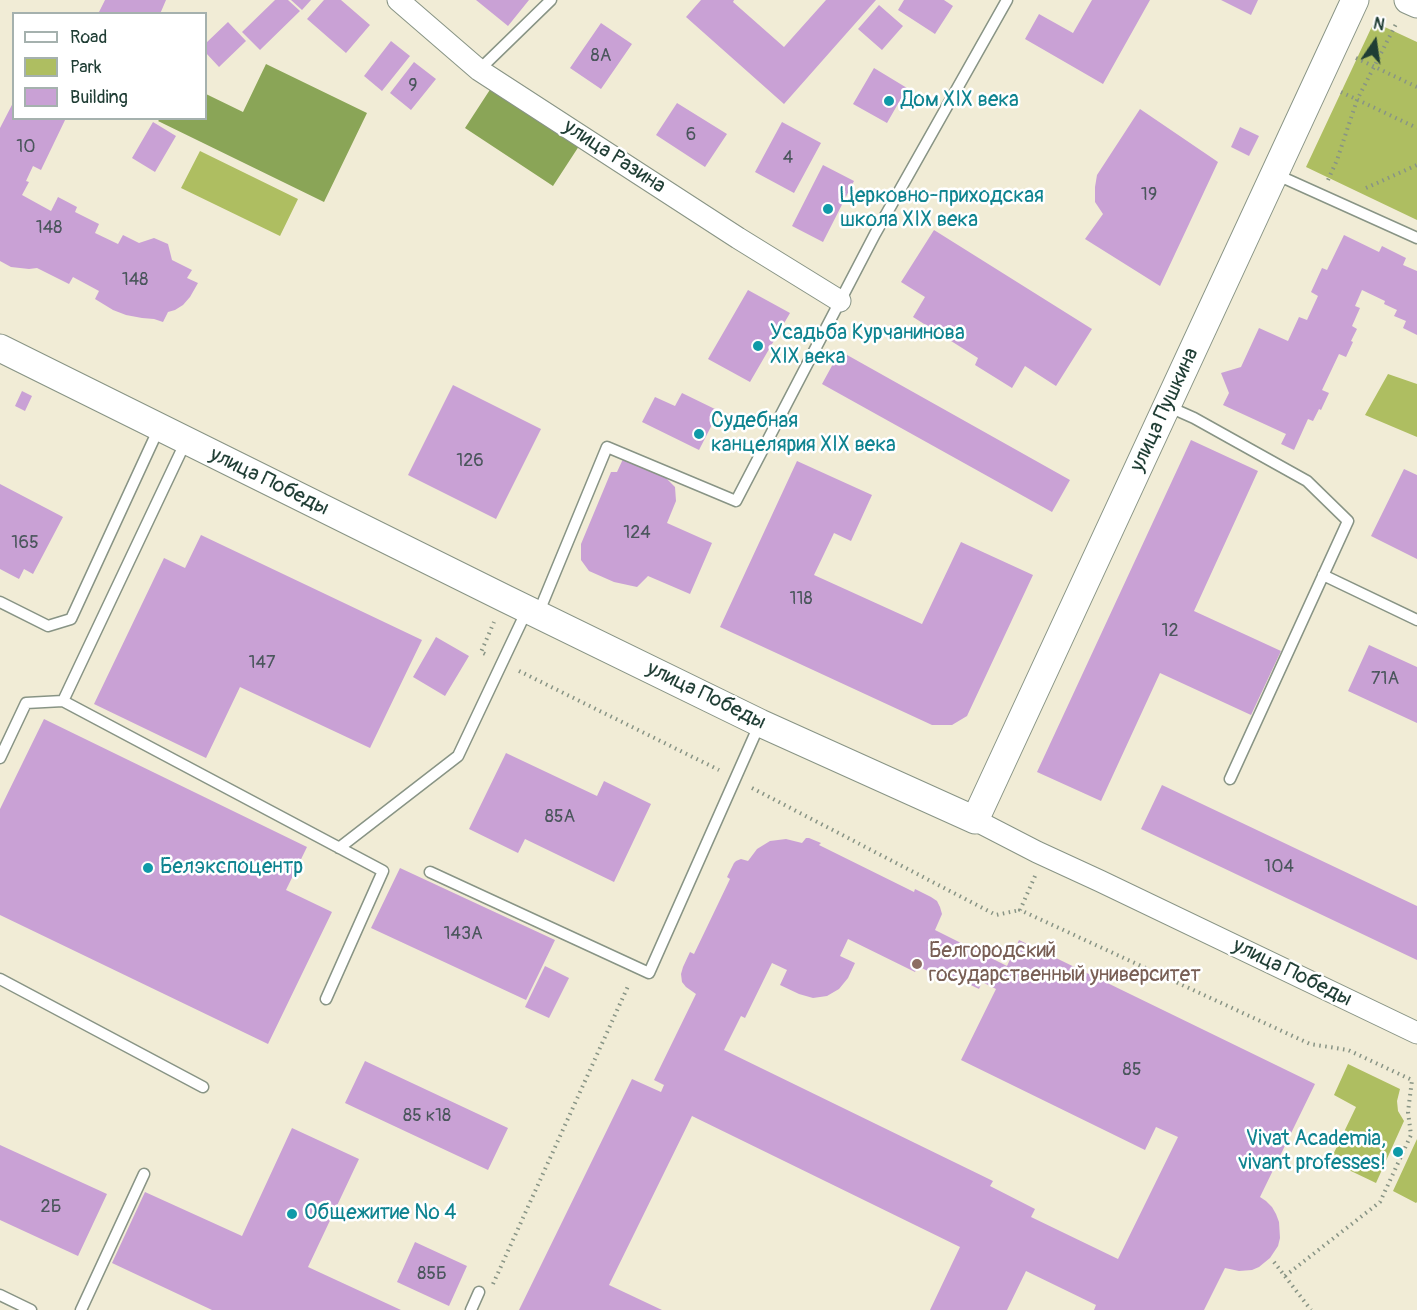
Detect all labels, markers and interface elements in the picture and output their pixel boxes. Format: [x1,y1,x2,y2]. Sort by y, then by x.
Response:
legend [12,12,207,120]
north arrow [1345,12,1405,72]
text: N [1372,13,1387,35]
text: Road [70,26,107,49]
house number: 8А [591,45,611,67]
text: Park [70,56,102,79]
house number: 9 [408,75,418,97]
text: Building [70,86,128,109]
place label: Дом XIX века [901,88,1019,114]
marker: Дом XIX века [882,94,896,108]
street label: улица Разина [558,115,670,199]
house number: 6 [686,124,696,146]
house number: 10 [16,136,36,158]
house number: 4 [783,147,793,169]
place label: Церковно-приходская школа XIX века [840,184,1044,234]
house number: 19 [1141,184,1157,206]
marker: Церковно-приходская школа XIX века [821,202,835,216]
house number: 148 [36,217,62,239]
house number: 148 [122,269,148,291]
place label: Усадьба Курчанинова XIX века [770,321,965,371]
marker: Усадьба Курчанинова XIX века [751,339,765,353]
street label: улица Пушкина [1125,344,1205,476]
place label: Судебная канцелярия XIX века [711,409,896,459]
marker: Судебная канцелярия XIX века [692,427,706,441]
street label: улица Победы [205,442,333,522]
house number: 126 [456,450,484,472]
house number: 124 [623,522,651,544]
house number: 165 [11,532,39,554]
house number: 118 [789,588,813,610]
house number: 12 [1161,620,1179,642]
house number: 147 [249,652,275,674]
street label: улица Победы [642,656,770,736]
house number: 71А [1371,668,1399,690]
house number: 85А [545,806,575,828]
place label: Белэкспоцентр [160,855,303,881]
house number: 104 [1264,856,1294,878]
marker: Белэкспоцентр [141,861,155,875]
house number: 143А [443,923,483,945]
street label: улица Победы [1228,933,1356,1013]
place label: Белгородский государственный университет [929,939,1201,989]
marker: Белгородский государственный университет [910,957,924,971]
house number: 85 [1123,1059,1141,1081]
house number: 85 к18 [403,1105,451,1127]
place label: Vivat Academia, vivant professes! [1238,1127,1386,1177]
marker: Vivat Academia, vivant professes! [1391,1145,1405,1159]
house number: 2Б [41,1196,61,1218]
place label: Общежитие № 4 [304,1201,456,1227]
marker: Общежитие № 4 [285,1207,299,1221]
house number: 85Б [417,1263,447,1285]

